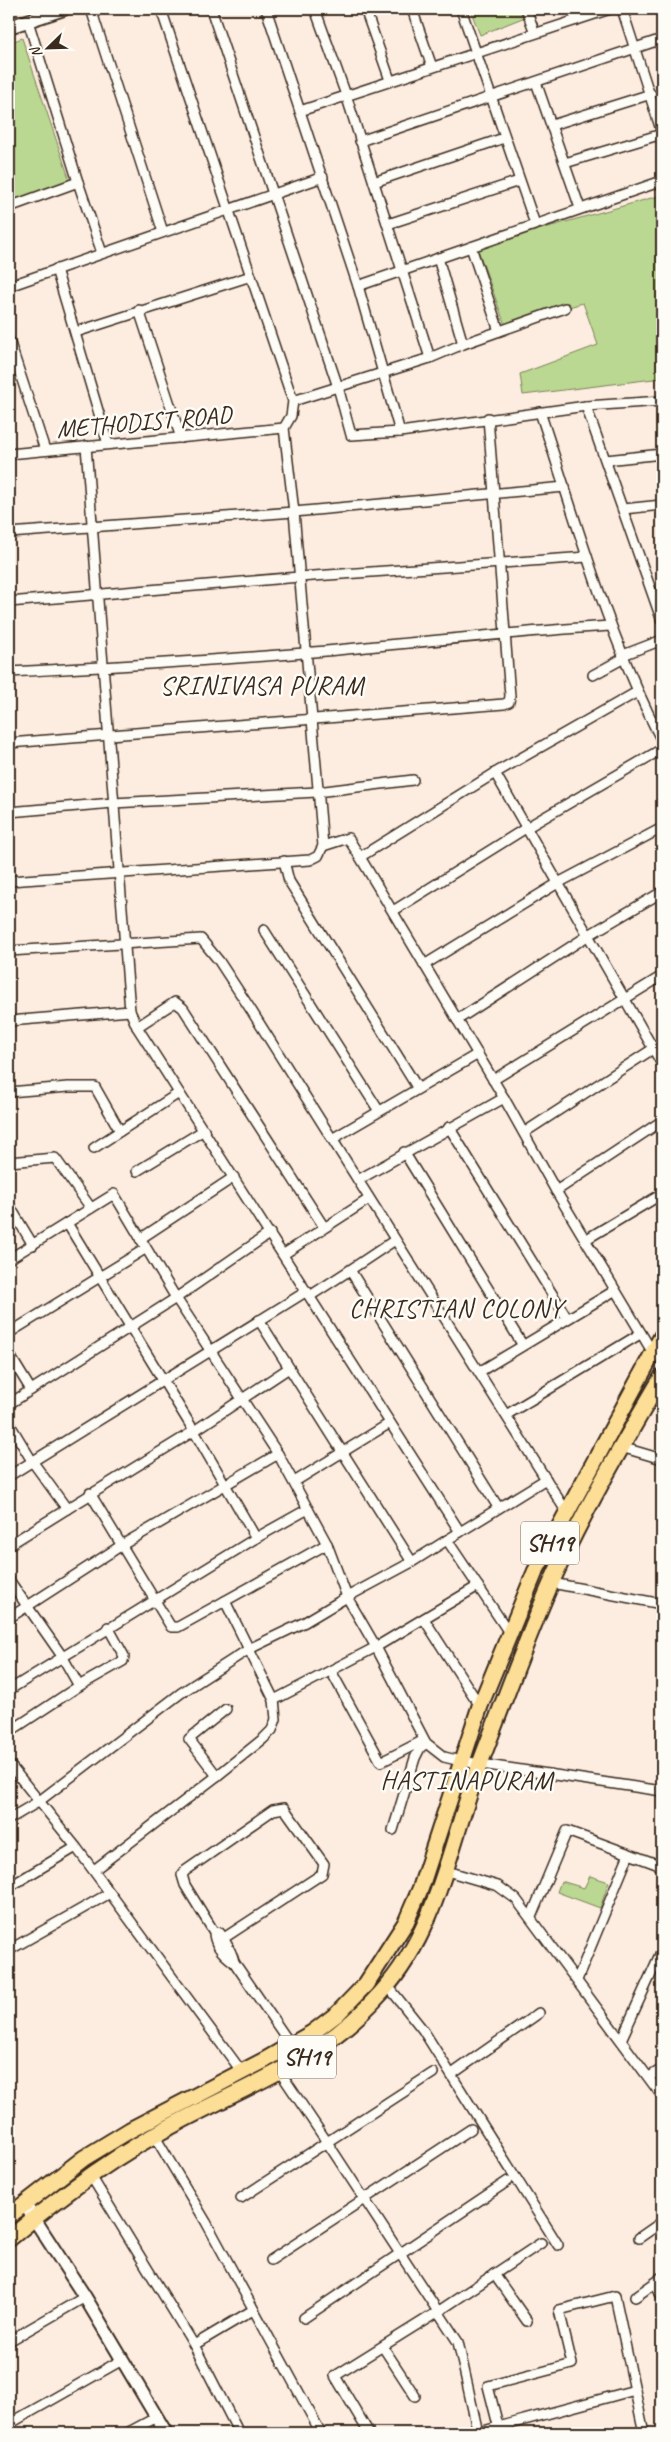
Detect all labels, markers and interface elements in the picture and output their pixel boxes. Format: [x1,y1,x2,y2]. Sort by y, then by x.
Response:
north arrow [22,22,72,72]
text: N [26,43,46,60]
street label: METHODIST ROAD [55,398,234,446]
district label: SRINIVASA PURAM [160,669,366,702]
district label: CHRISTIAN COLONY [349,1292,567,1325]
road number: SH19 [521,1522,579,1565]
district label: HASTINAPURAM [380,1764,555,1797]
road number: SH19 [278,2035,336,2078]

